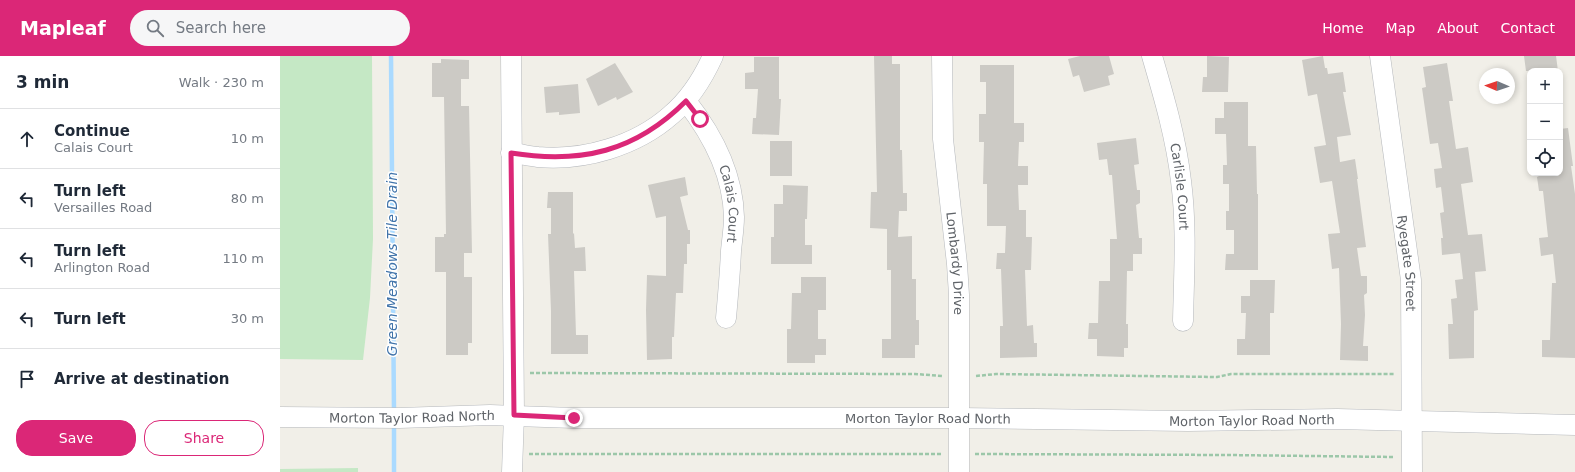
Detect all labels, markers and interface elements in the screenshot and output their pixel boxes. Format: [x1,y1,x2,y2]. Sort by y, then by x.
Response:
search box [130,10,410,46]
text: Mapleaf [20,17,106,39]
icon: search [144,17,166,39]
text: Search here [176,19,266,37]
text: Home [1322,20,1364,36]
text: Map [1386,20,1415,36]
text: About [1437,20,1479,36]
text: Contact [1501,20,1555,36]
north arrow [1479,68,1515,104]
map controls [1527,68,1563,176]
button: + [1527,68,1563,104]
text: 3 min [16,72,69,92]
text: Walk · 230 m [179,75,264,90]
button: − [1527,104,1563,140]
route start [691,110,709,128]
text: Continue [54,122,130,140]
icon: ahead [16,128,38,150]
text: 10 m [231,131,264,146]
text: Calais Court [54,140,133,155]
button: locate [1527,140,1563,176]
street label: Carlisle Court [1167,142,1191,231]
street label: Calais Court [716,163,741,244]
water label: Green Meadows Tile Drain [384,172,400,356]
text: Turn left [54,182,126,200]
icon: left [16,188,38,210]
text: 80 m [231,191,264,206]
text: Versailles Road [54,200,152,215]
street label: Lombardy Drive [943,211,966,315]
street label: Ryegate Street [1394,214,1418,311]
text: Turn left [54,242,126,260]
icon: left [16,248,38,270]
text: 110 m [222,251,264,266]
text: Arlington Road [54,260,150,275]
icon: left [16,308,38,330]
text: Turn left [54,310,126,328]
text: 30 m [231,311,264,326]
icon: arrive [16,368,38,390]
text: Arrive at destination [54,370,229,388]
street label: Morton Taylor Road North [329,408,495,426]
route end [565,409,583,427]
street label: Morton Taylor Road North [845,411,1011,427]
street label: Morton Taylor Road North [1169,412,1335,429]
button: Save [16,420,136,456]
button: Share [144,420,264,456]

